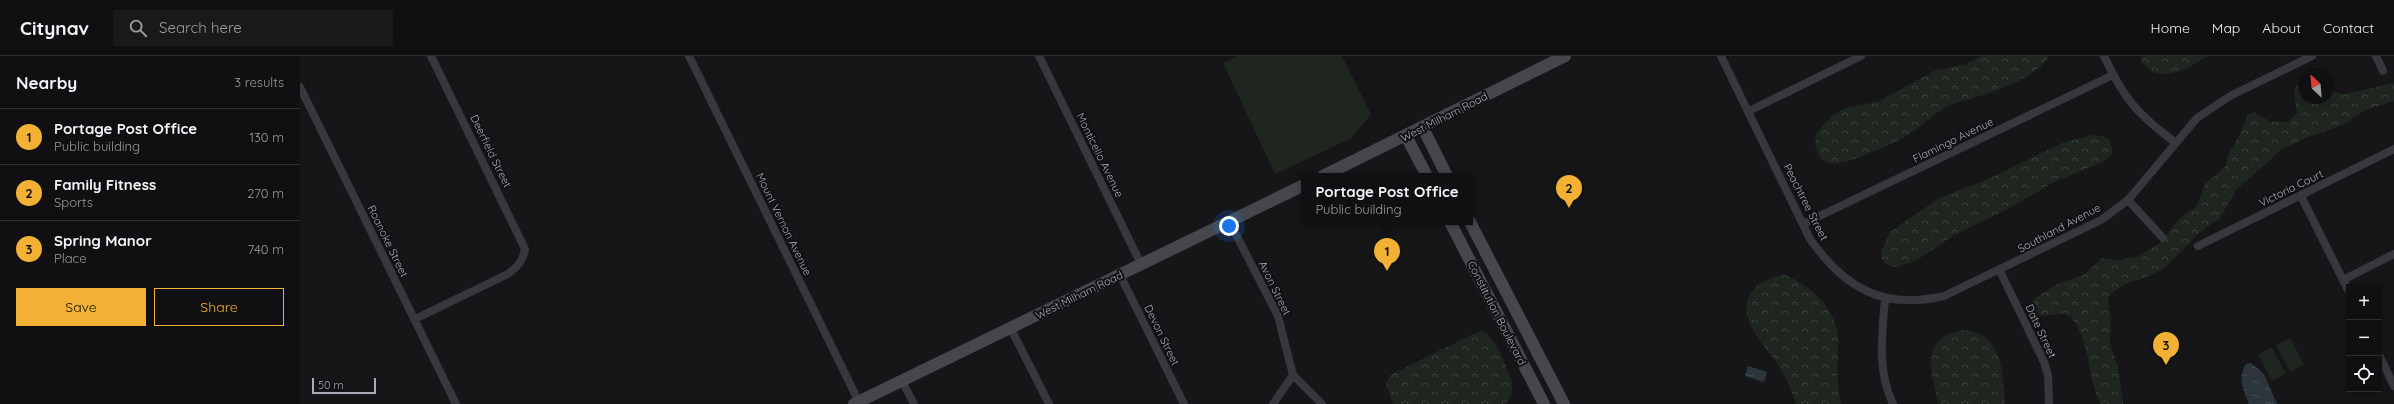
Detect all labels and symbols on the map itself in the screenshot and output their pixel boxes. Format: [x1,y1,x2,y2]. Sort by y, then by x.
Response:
north arrow [2298,68,2334,104]
street label: West Milham Road [1398,89,1490,145]
street label: Monticello Avenue [1073,110,1127,200]
street label: Deerfield Street [467,112,515,190]
street label: Flamingo Avenue [1910,114,1996,166]
street label: Peachtree Street [1781,161,1832,243]
street label: Victoria Court [2256,166,2326,210]
street label: Mount Vernon Avenue [753,170,815,278]
pin: 2 [1556,175,1582,208]
street label: Southland Avenue [2015,200,2103,256]
street label: Roanoke Street [364,203,412,280]
your location [1219,216,1239,236]
pin: 1 [1374,238,1400,271]
street label: Constitution Boulevard [1465,258,1529,368]
street label: Avon Street [1256,259,1294,318]
street label: West Milham Road [1033,268,1125,322]
street label: Devon Street [1141,302,1183,368]
street label: Date Street [2022,302,2060,360]
pin: 3 [2153,332,2179,365]
scale bar [312,376,376,395]

